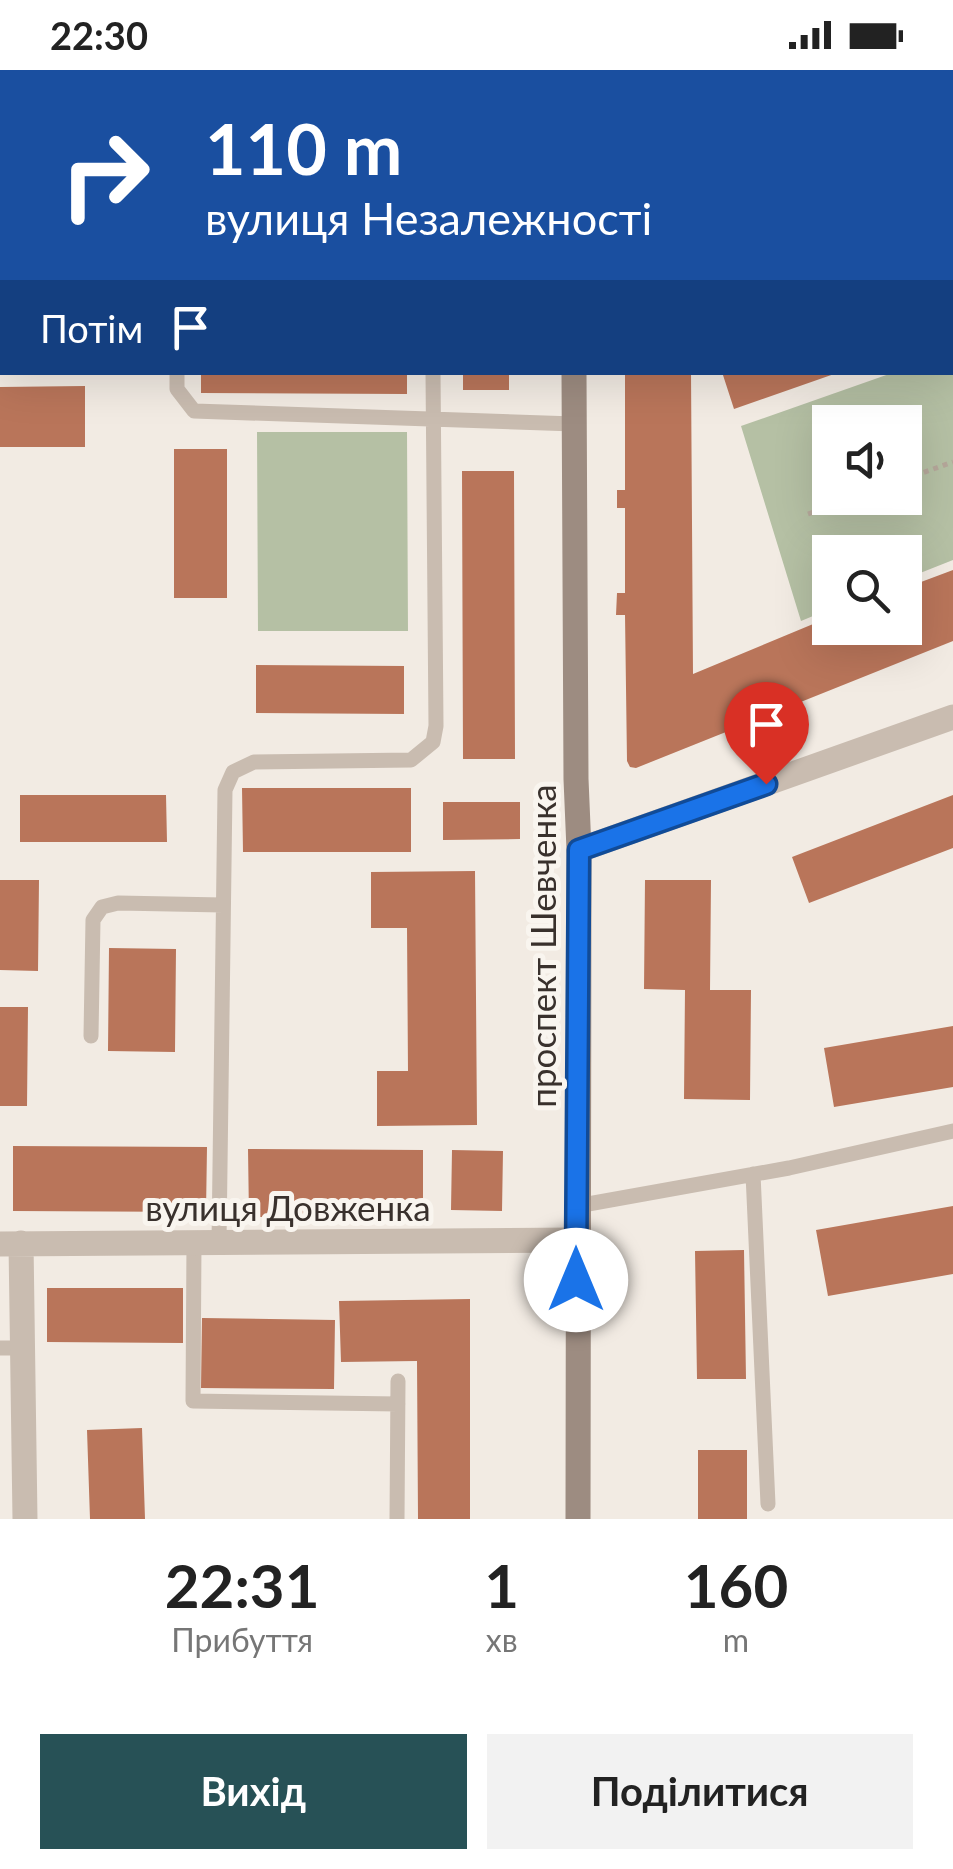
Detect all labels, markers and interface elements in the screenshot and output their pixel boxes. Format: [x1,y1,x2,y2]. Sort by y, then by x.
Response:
text: 22:30 [50,12,148,58]
text: 110 m [205,106,402,190]
icon: right [40,110,170,240]
text: вулиця Незалежності [205,191,652,245]
icon: arrive [163,300,218,355]
text: Потім [40,305,143,351]
map controls [812,405,922,645]
button: sound [812,405,922,515]
button: search [812,535,922,645]
pin [724,682,809,785]
icon: arrive [739,697,794,752]
street label: проспект Шевченка [521,784,563,1108]
street label: вулиця Довженка [145,1186,431,1228]
position arrow [524,1228,628,1332]
text: 22:31 [165,1549,319,1621]
text: 1 [484,1549,519,1621]
text: 160 [684,1549,788,1621]
text: Прибуття [171,1620,313,1659]
text: хв [486,1620,518,1659]
text: m [723,1620,749,1659]
button: Вихід [40,1734,467,1849]
button: Поділитися [487,1734,913,1849]

